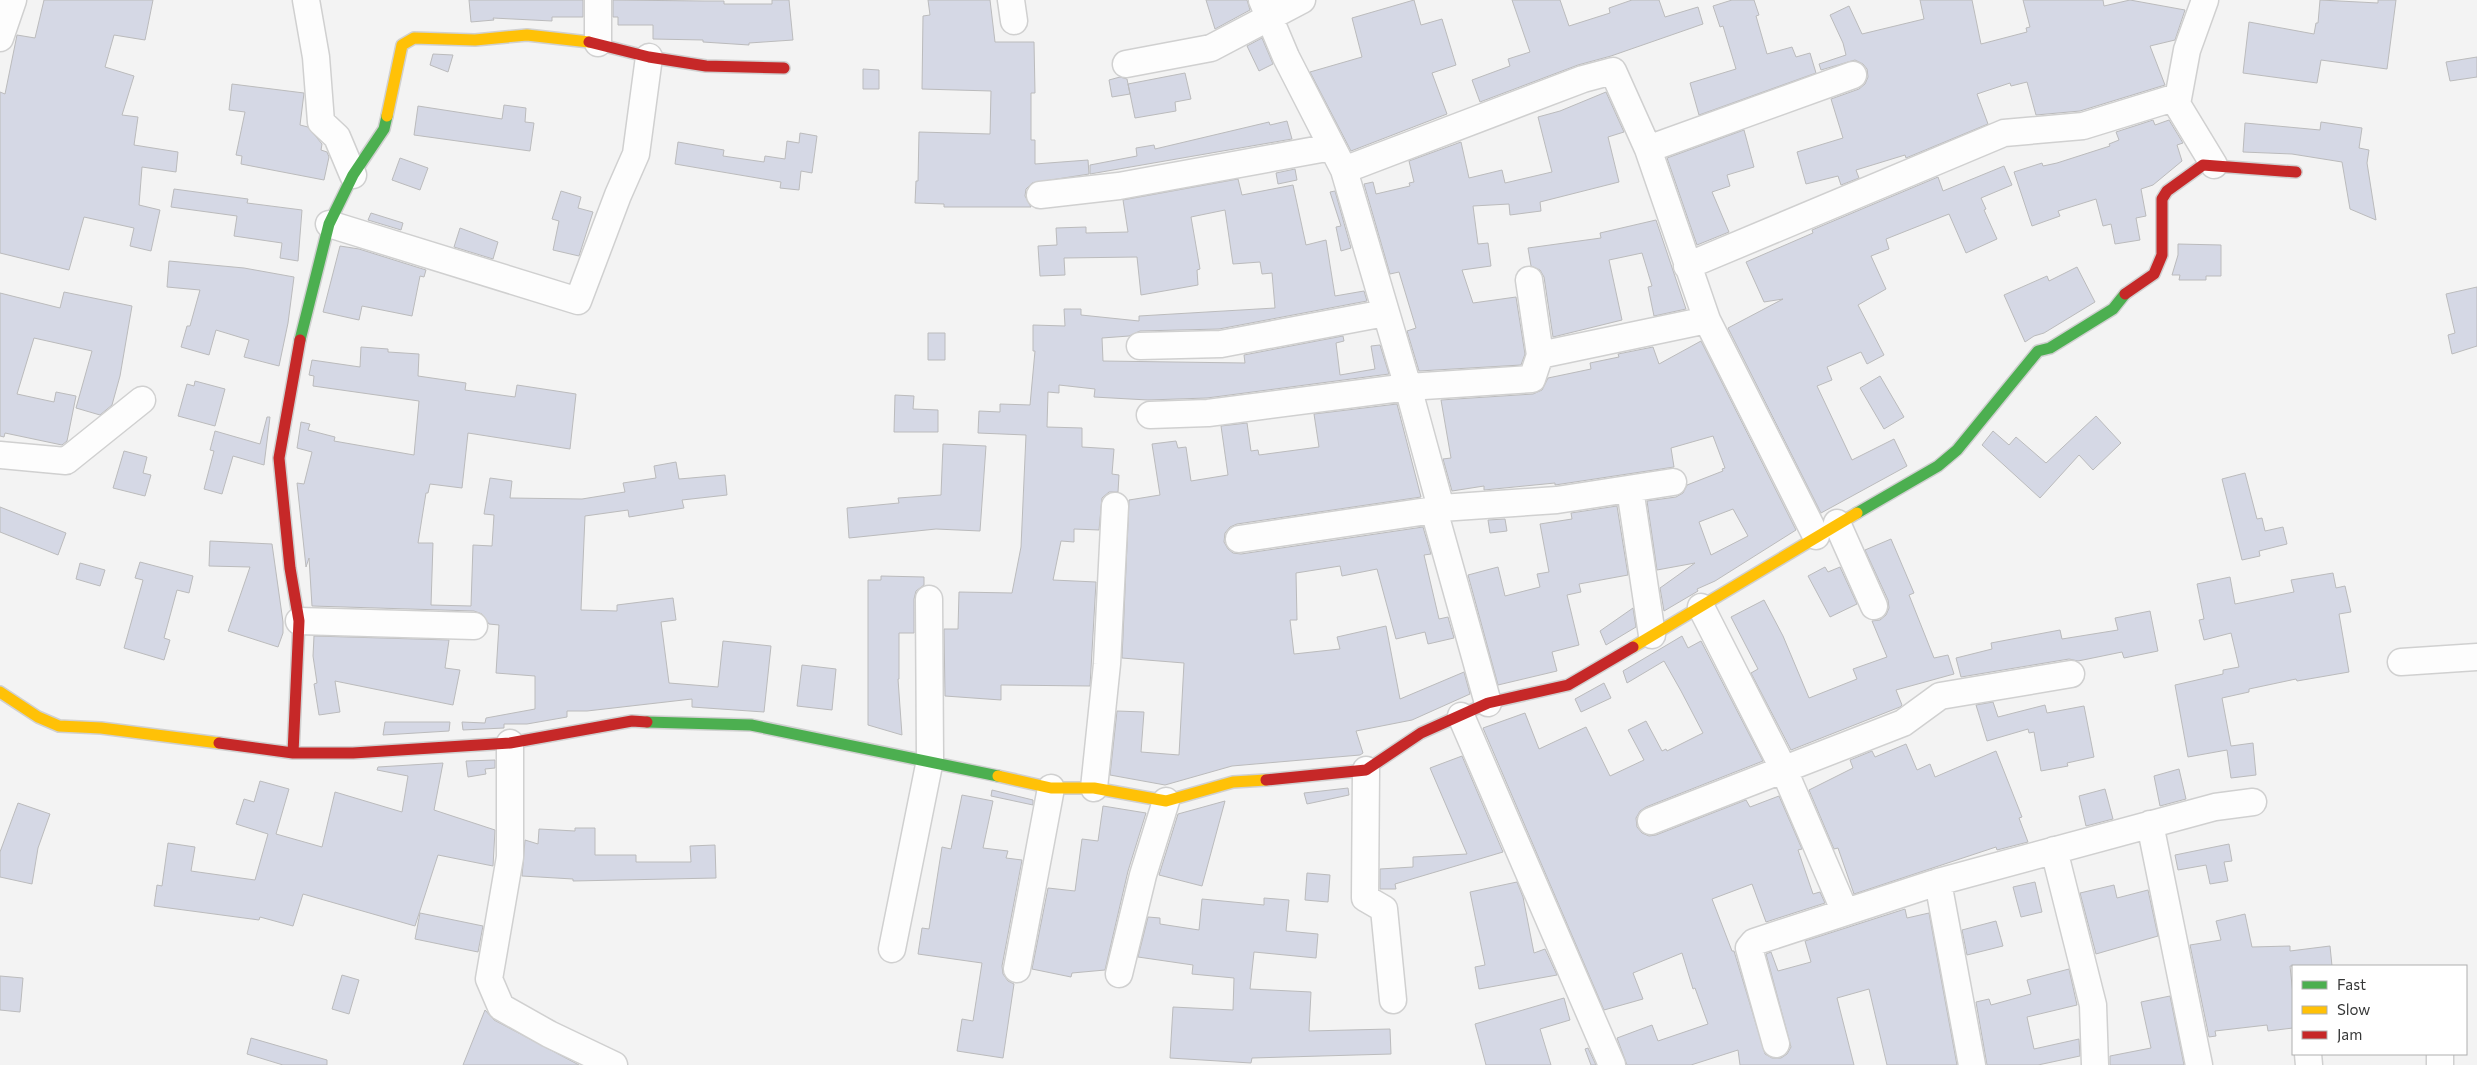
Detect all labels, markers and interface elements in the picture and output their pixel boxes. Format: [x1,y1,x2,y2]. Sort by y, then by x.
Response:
legend [2292,965,2467,1055]
text: Fast [2337,975,2366,993]
text: Slow [2337,1000,2370,1018]
text: Jam [2337,1025,2362,1043]

